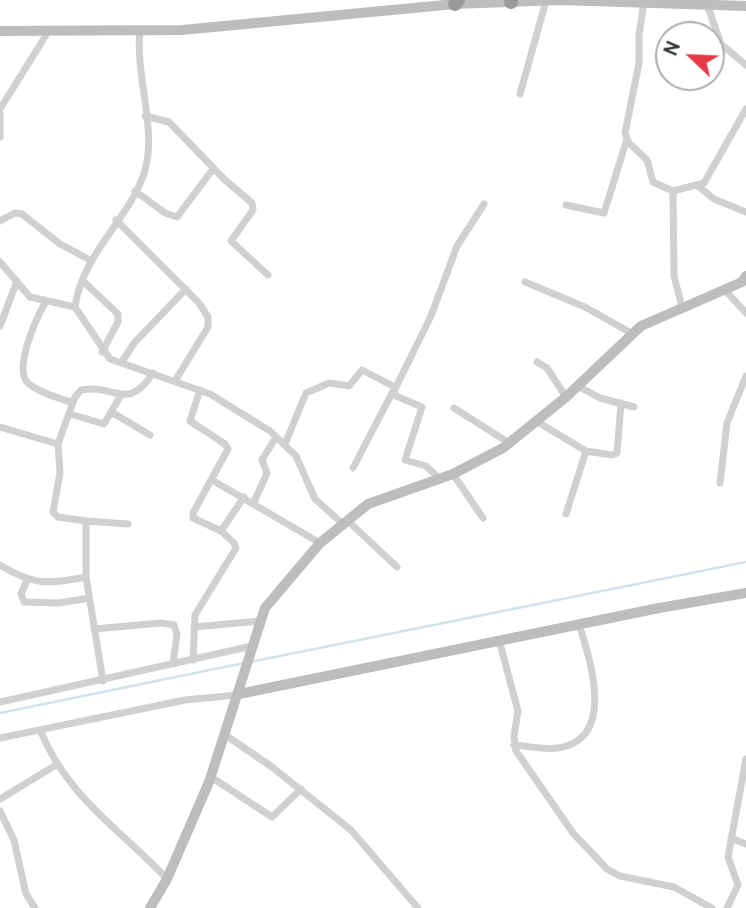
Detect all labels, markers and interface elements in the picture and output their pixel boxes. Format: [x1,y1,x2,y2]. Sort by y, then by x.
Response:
north arrow [655,21,725,91]
text: N [659,38,685,59]

